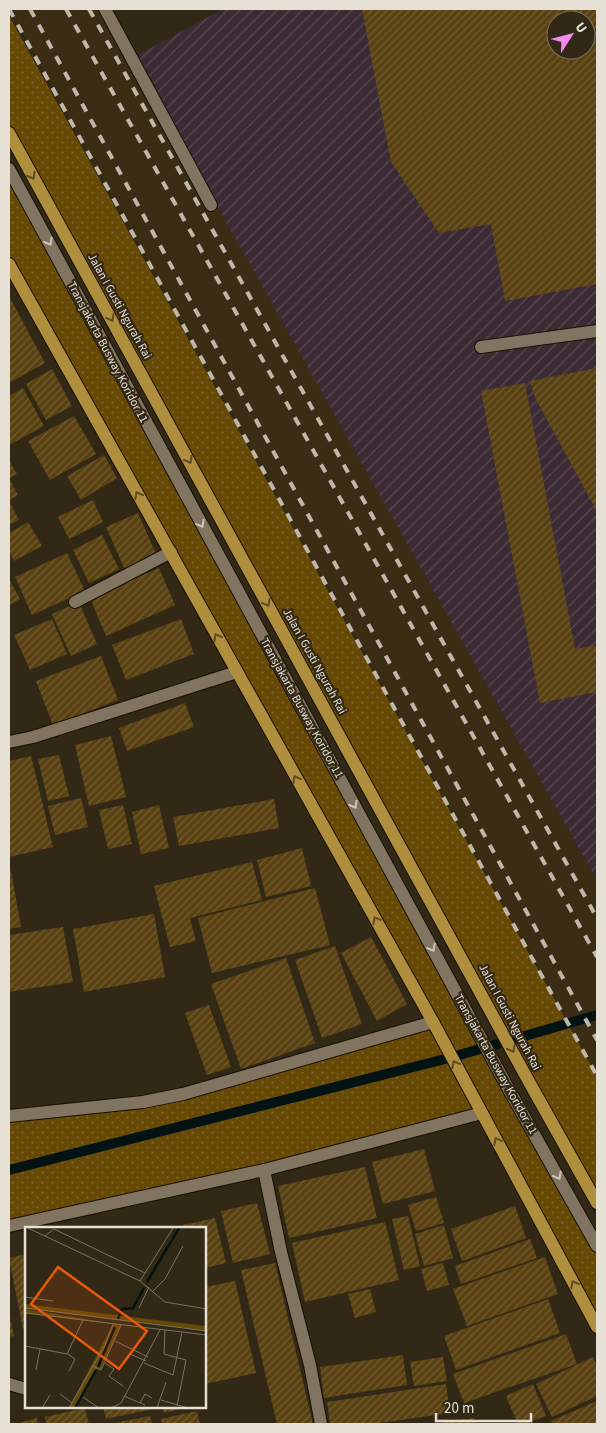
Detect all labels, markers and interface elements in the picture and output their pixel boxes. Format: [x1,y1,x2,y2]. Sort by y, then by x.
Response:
north arrow [546,10,596,60]
text: U [570,18,592,38]
one-way arrow [26,170,36,179]
one-way arrow [43,237,53,246]
street label: Jalan I Gusti Ngurah Rai [83,250,156,362]
street label: Transjakarta Busway Koridor 11 [63,278,152,426]
one-way arrow [105,313,115,322]
one-way arrow [183,455,193,464]
one-way arrow [135,491,145,500]
one-way arrow [195,518,205,527]
one-way arrow [261,598,271,607]
street label: Jalan I Gusti Ngurah Rai [278,605,351,717]
one-way arrow [214,633,224,642]
street label: Transjakarta Busway Koridor 11 [256,635,347,781]
one-way arrow [293,775,303,784]
one-way arrow [348,800,358,809]
one-way arrow [372,917,382,926]
one-way arrow [426,942,436,951]
street label: Jalan I Gusti Ngurah Rai [474,961,545,1074]
street label: Transjakarta Busway Koridor 11 [450,991,541,1137]
one-way arrow [506,1044,516,1053]
one-way arrow [451,1060,461,1069]
one-way arrow [493,1137,503,1146]
one-way arrow [552,1171,562,1180]
inset map [25,1227,206,1408]
one-way arrow [570,1280,580,1289]
scale bar [436,1390,531,1422]
text: 20 m [444,1398,474,1419]

